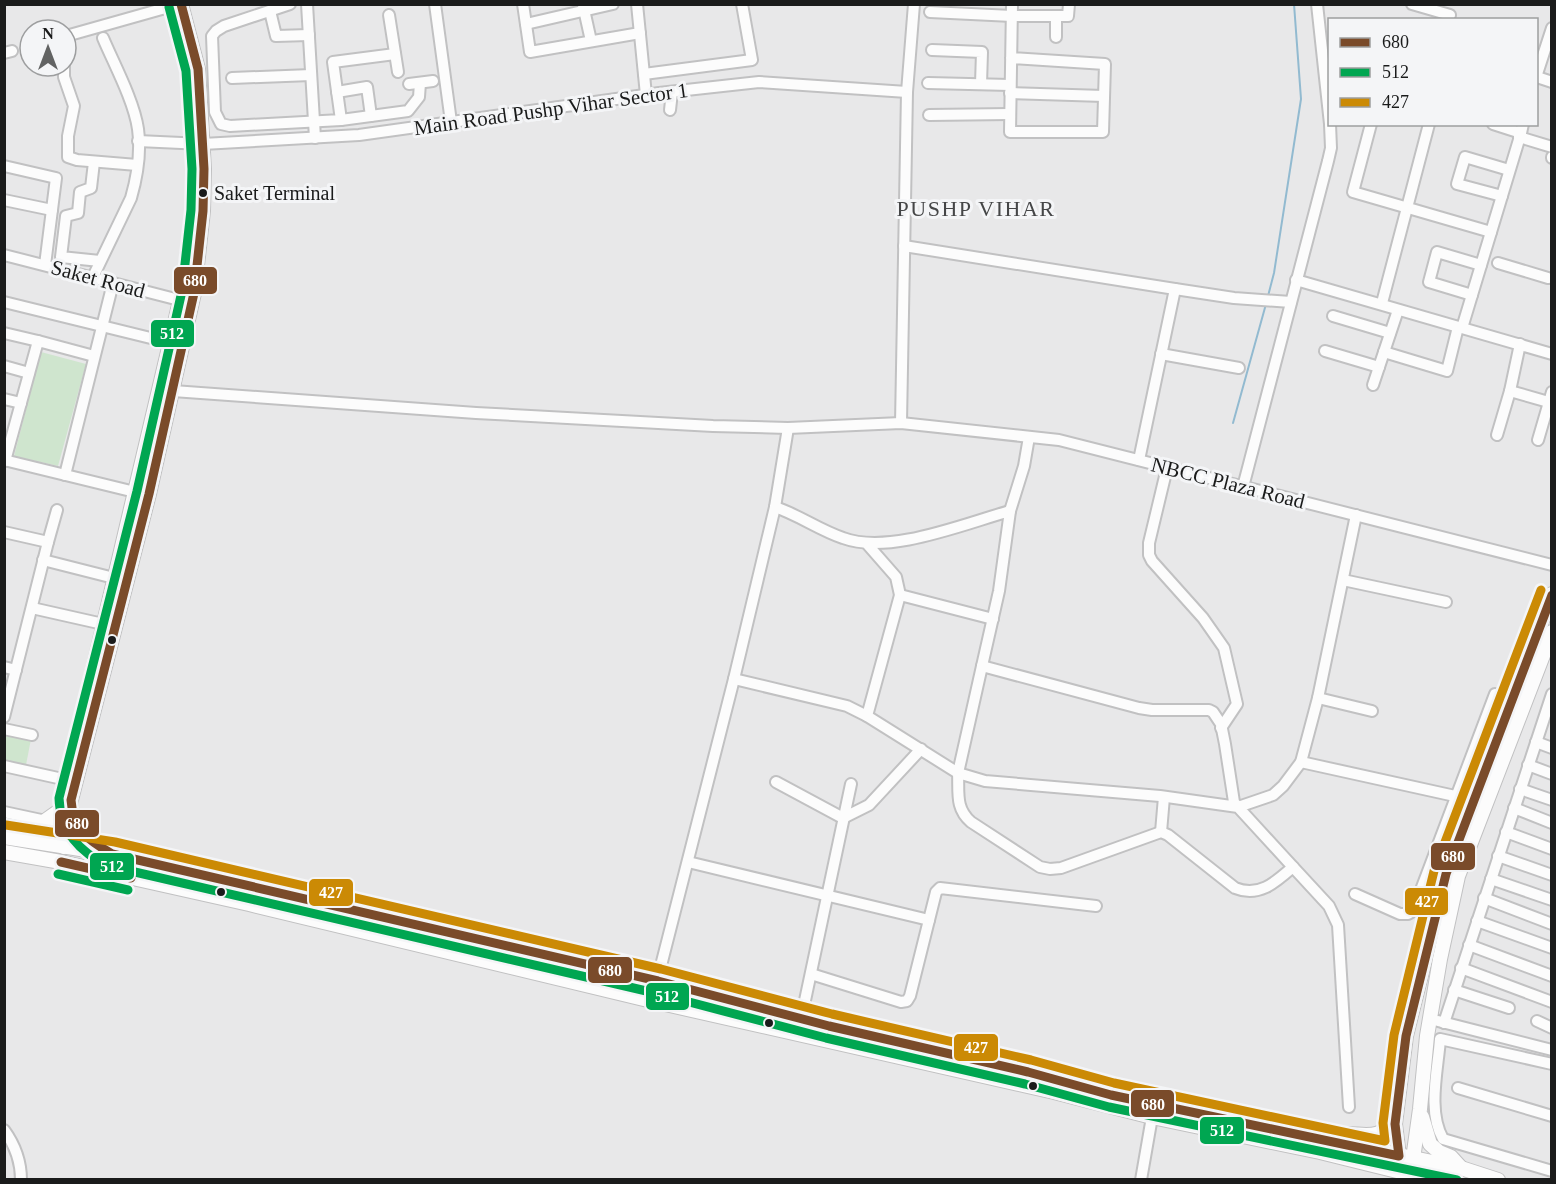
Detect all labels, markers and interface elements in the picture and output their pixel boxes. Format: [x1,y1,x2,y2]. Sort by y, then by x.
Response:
north arrow [18,18,78,78]
legend [1328,18,1538,126]
text: N [42,25,54,42]
text: 680 [1382,32,1409,52]
text: 512 [1382,62,1409,82]
street label: Main Road Pushp Vihar Sector 1 [412,78,690,140]
text: 427 [1382,92,1409,112]
place label: Saket Terminal [214,182,335,204]
marker: Saket Terminal [197,187,209,199]
district label: PUSHP VIHAR [897,196,1055,221]
street label: Saket Road [48,255,148,303]
line badge: 680 [173,266,218,295]
text: 680 [183,272,207,289]
line badge: 512 [150,319,195,348]
text: 512 [160,325,184,342]
street label: NBCC Plaza Road [1149,452,1308,514]
unlabelled marker [106,634,118,646]
line badge: 680 [54,809,100,838]
text: 680 [65,815,89,832]
line badge: 680 [1430,842,1476,871]
text: 680 [1441,848,1465,865]
line badge: 512 [89,852,135,881]
text: 512 [100,858,124,875]
line badge: 427 [308,878,354,907]
text: 427 [319,884,343,901]
unlabelled marker [215,886,227,898]
line badge: 427 [1404,887,1449,916]
text: 427 [1415,893,1439,910]
line badge: 680 [587,956,633,984]
text: 680 [598,962,622,979]
line badge: 512 [645,982,690,1011]
text: 512 [655,988,679,1005]
unlabelled marker [763,1017,775,1029]
line badge: 427 [953,1033,999,1062]
text: 427 [964,1039,988,1056]
unlabelled marker [1027,1080,1039,1092]
line badge: 680 [1130,1089,1175,1118]
text: 680 [1141,1096,1165,1113]
line badge: 512 [1199,1116,1245,1145]
text: 512 [1210,1122,1234,1139]

